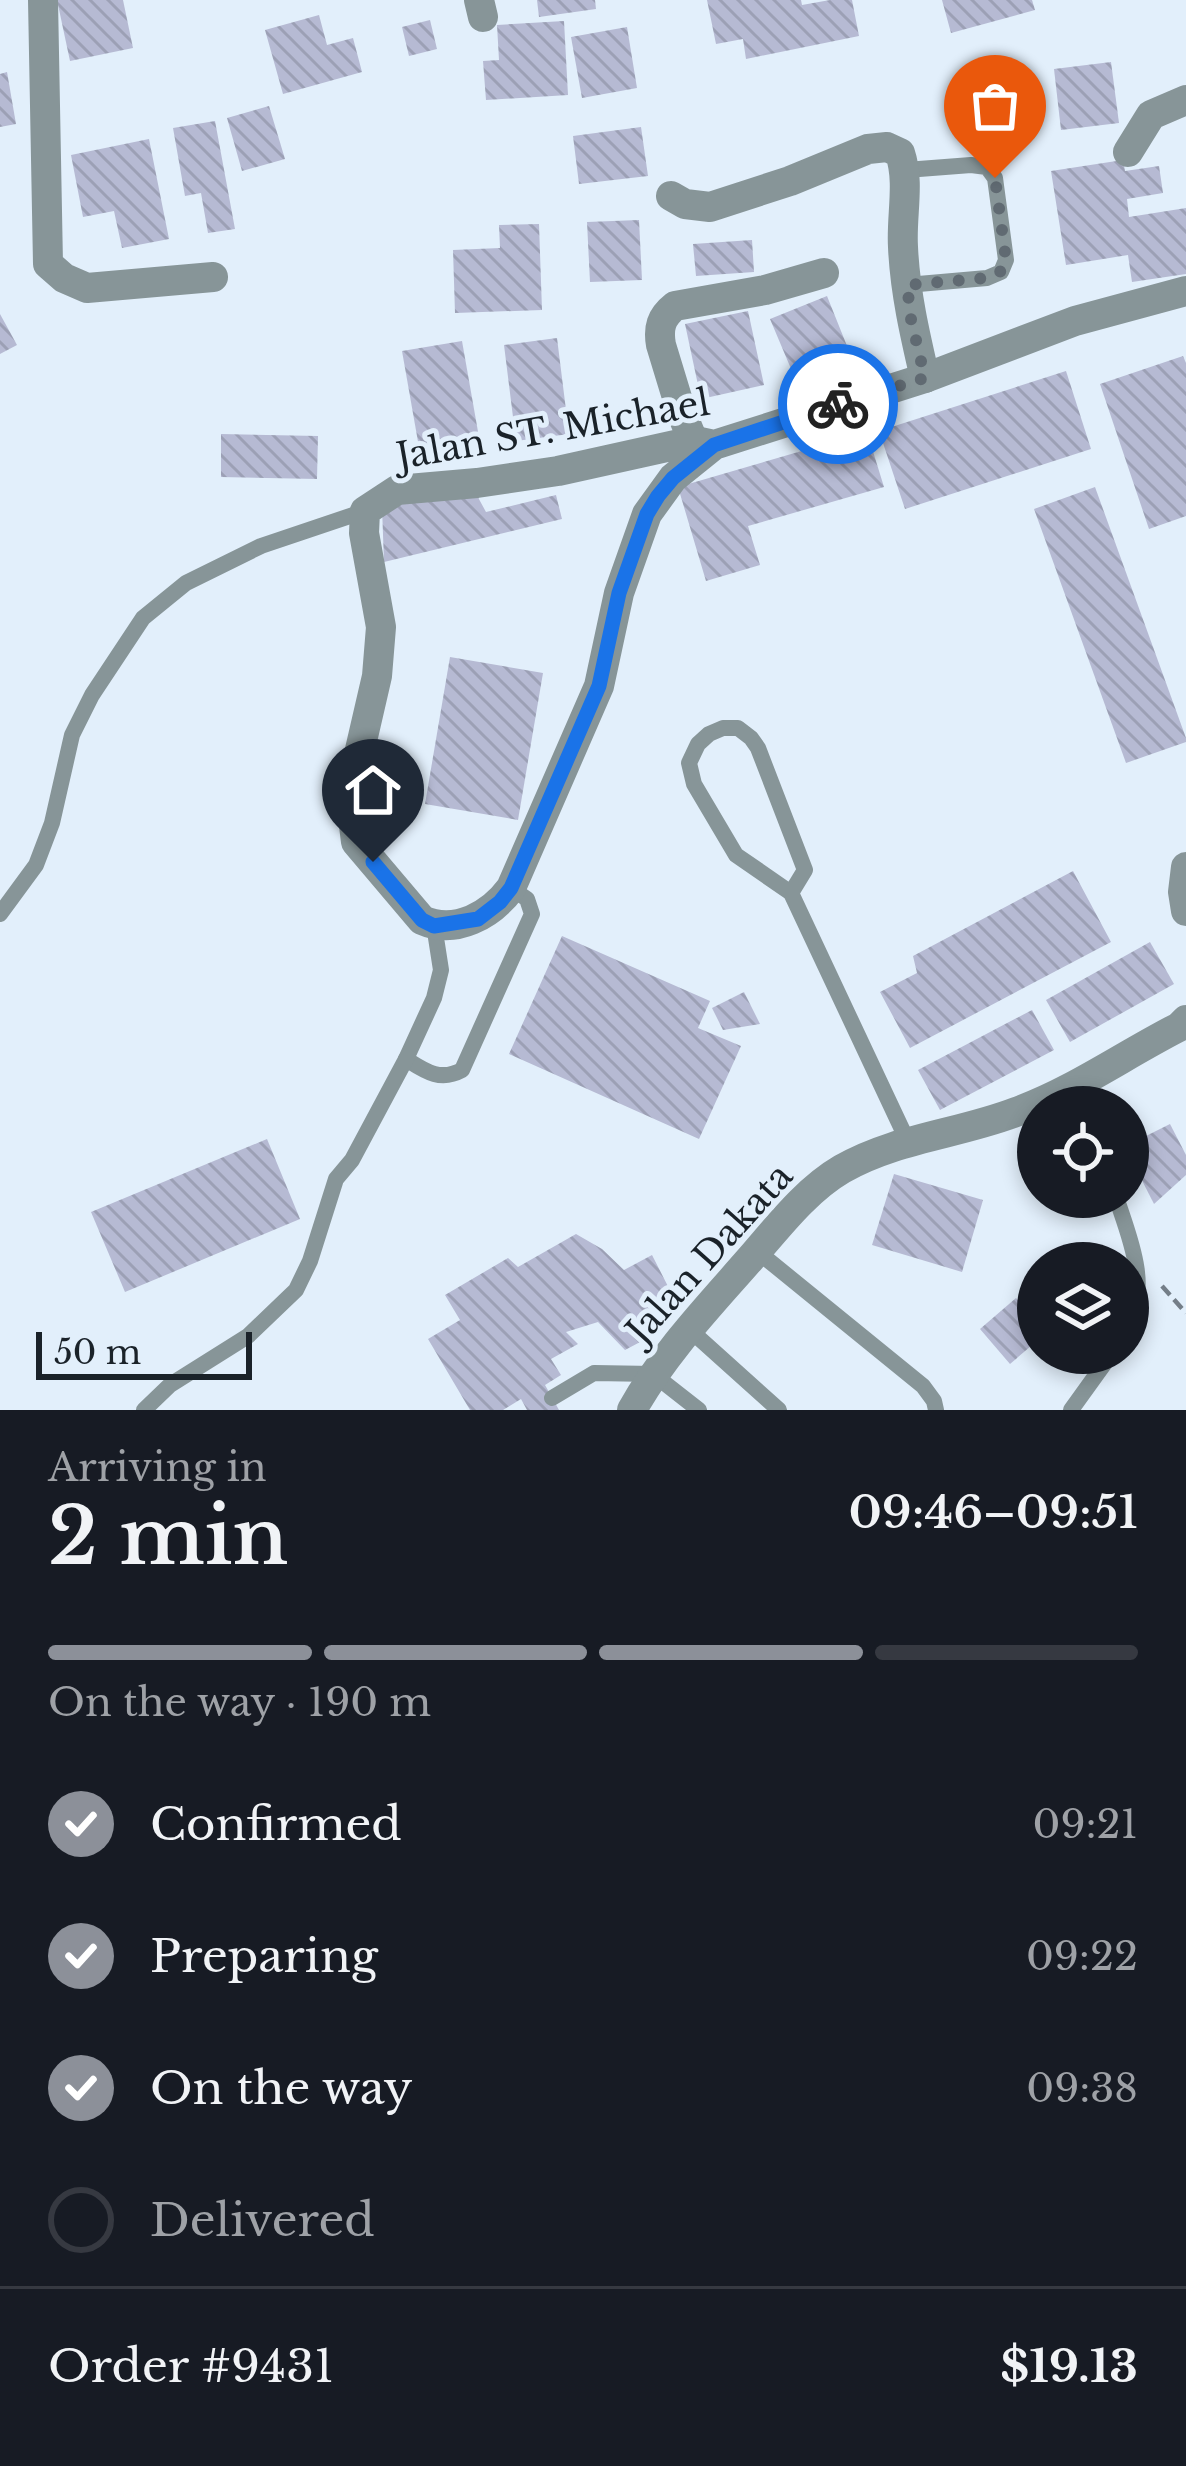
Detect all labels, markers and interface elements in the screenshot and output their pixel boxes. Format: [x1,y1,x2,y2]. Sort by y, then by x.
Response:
pin [944,55,1046,178]
icon: bag [962,73,1028,139]
courier [778,344,898,464]
icon: bike [805,371,871,437]
street label: Jalan ST. Michael [389,380,713,480]
pin [322,739,424,862]
icon: home [340,757,406,823]
map controls [1017,1086,1149,1374]
button: locate [1017,1086,1149,1218]
street label: Jalan Dakata [614,1154,802,1356]
button: layers [1017,1242,1149,1374]
scale bar [36,1326,252,1379]
text: 50 m [54,1332,141,1373]
text: Arriving in [48,1443,267,1492]
text: 09:46–09:51 [848,1484,1138,1540]
text: 2 min [48,1488,288,1585]
text: On the way · 190 m [48,1678,431,1727]
icon: check [48,1791,114,1857]
text: Confirmed [150,1796,402,1852]
text: 09:21 [1033,1800,1138,1849]
icon: check [48,1923,114,1989]
text: Preparing [150,1928,378,1984]
text: 09:22 [1026,1932,1138,1981]
icon: check [48,2055,114,2121]
text: On the way [150,2060,413,2116]
text: 09:38 [1026,2064,1138,2113]
text: Delivered [150,2192,375,2248]
text: Order #9431 [48,2338,334,2394]
text: $19.13 [1000,2338,1138,2394]

